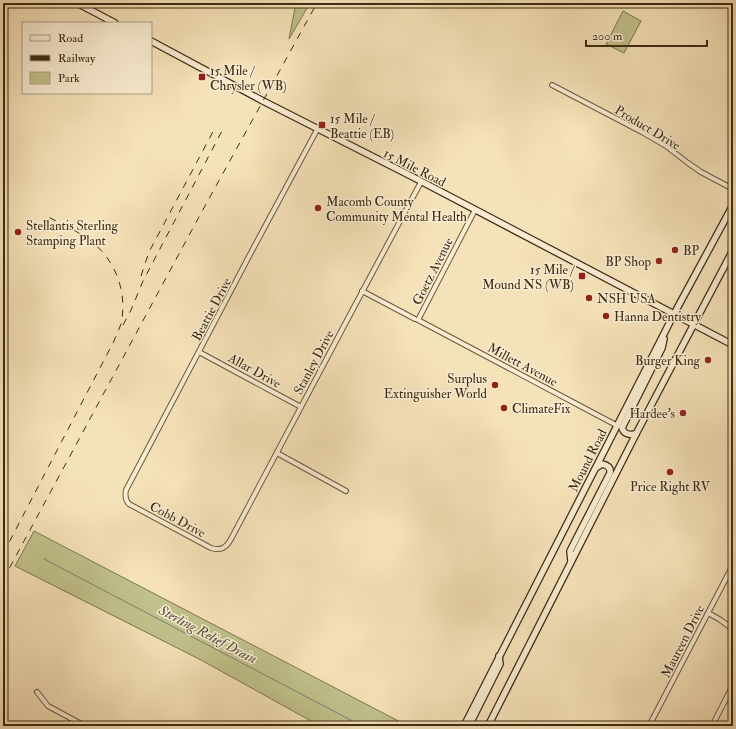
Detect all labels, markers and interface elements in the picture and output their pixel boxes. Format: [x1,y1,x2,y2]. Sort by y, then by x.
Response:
legend [22,22,152,94]
scale bar [586,22,707,48]
text: 200 m [592,29,623,44]
text: Road [58,31,83,46]
text: Railway [58,51,96,66]
place label: 15 Mile / Chrysler (WB) [210,63,287,95]
text: Park [58,71,80,86]
marker: 15 Mile / Chrysler (WB) [197,72,207,82]
street label: Product Drive [612,102,684,154]
place label: 15 Mile / Beattie (EB) [330,111,394,142]
marker: 15 Mile / Beattie (EB) [317,120,327,130]
street label: 15 Mile Road [381,145,449,191]
place label: Macomb County Community Mental Health [326,194,467,226]
marker: Macomb County Community Mental Health [313,203,323,213]
place label: Stellantis Sterling Stamping Plant [26,218,119,250]
marker: Stellantis Sterling Stamping Plant [13,227,23,237]
street label: Goetz Avenue [409,235,457,308]
place label: BP [683,243,700,259]
marker: BP [670,245,680,255]
place label: BP Shop [605,254,651,271]
marker: BP Shop [654,256,664,266]
place label: 15 Mile / Mound NS (WB) [482,262,576,293]
marker: 15 Mile / Mound NS (WB) [577,271,587,281]
street label: Beattie Drive [189,275,235,344]
place label: NSH USA [597,291,656,307]
marker: NSH USA [584,293,594,303]
place label: Hanna Dentistry [614,309,701,326]
marker: Hanna Dentistry [601,311,611,321]
street label: Stanley Drive [290,327,339,398]
street label: Millett Avenue [485,340,561,390]
street label: Allar Drive [225,349,284,392]
place label: Burger King [635,353,701,369]
marker: Burger King [703,355,713,365]
place label: Surplus Extinguisher World [384,371,488,402]
marker: Surplus Extinguisher World [490,380,500,390]
place label: ClimateFix [512,401,571,417]
marker: ClimateFix [499,403,509,413]
place label: Hardee's [629,406,676,422]
marker: Hardee's [678,408,688,418]
street label: Mound Road [565,426,611,495]
marker: Price Right RV [665,467,675,477]
place label: Price Right RV [630,479,711,495]
street label: Cobb Drive [147,498,209,542]
water label: Sterling Relief Drain [155,601,260,668]
street label: Maureen Drive [658,602,708,680]

